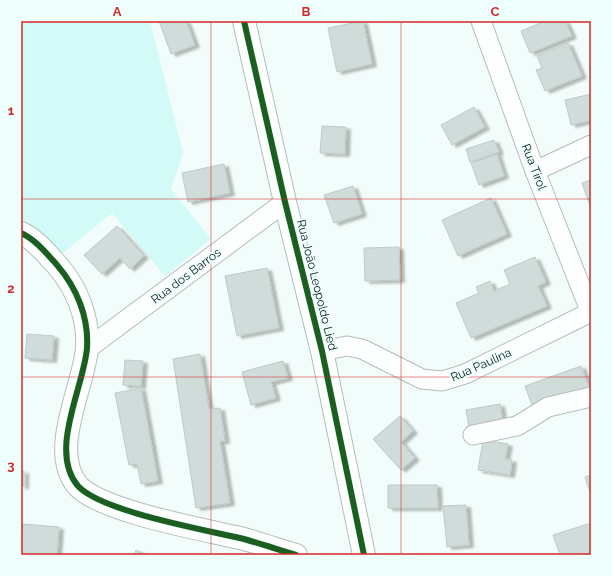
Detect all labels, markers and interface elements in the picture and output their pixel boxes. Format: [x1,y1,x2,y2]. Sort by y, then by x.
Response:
text: A [113,4,122,19]
text: B [302,4,311,19]
text: C [491,4,500,19]
text: 1 [8,103,15,118]
street label: Rua Tirol [519,142,549,193]
street label: Rua João Leopoldo Lied [294,218,340,352]
street label: Rua dos Barros [148,245,224,307]
text: 2 [7,281,15,296]
street label: Rua Paulina [448,345,514,385]
text: 3 [7,458,15,473]

